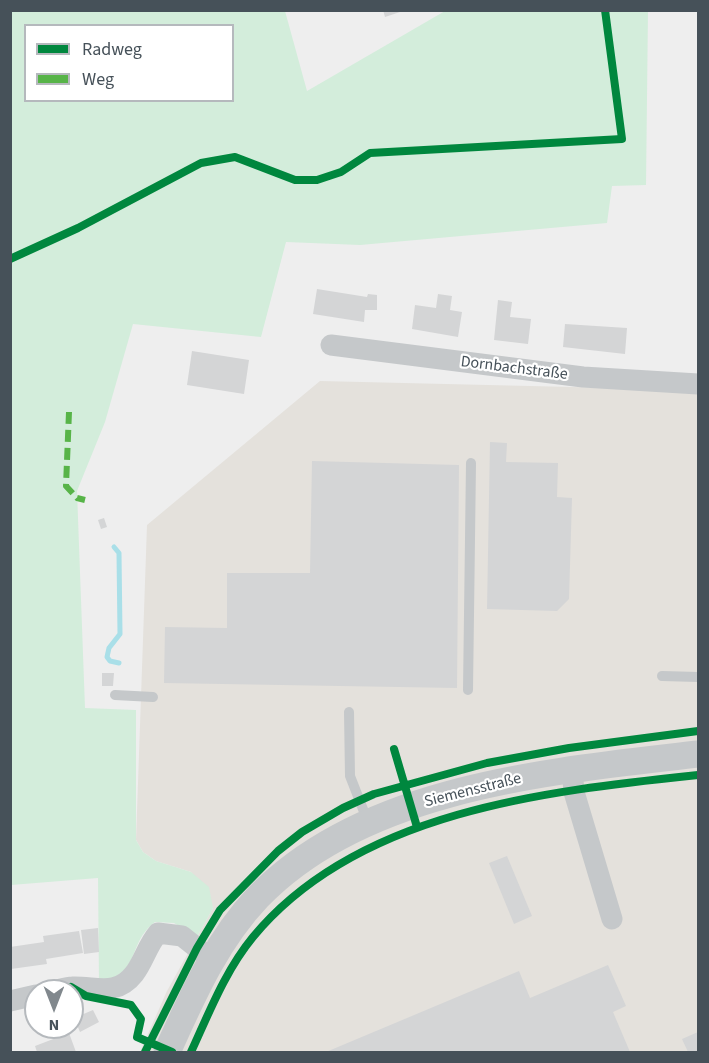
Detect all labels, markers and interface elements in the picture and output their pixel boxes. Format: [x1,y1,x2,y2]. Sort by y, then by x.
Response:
legend [24,24,234,102]
text: Radweg [82,37,142,62]
text: Weg [82,67,114,92]
street label: Dornbachstraße [459,353,569,385]
street label: Siemensstraße [423,770,523,812]
north arrow [24,979,84,1039]
text: N [49,1014,59,1036]

